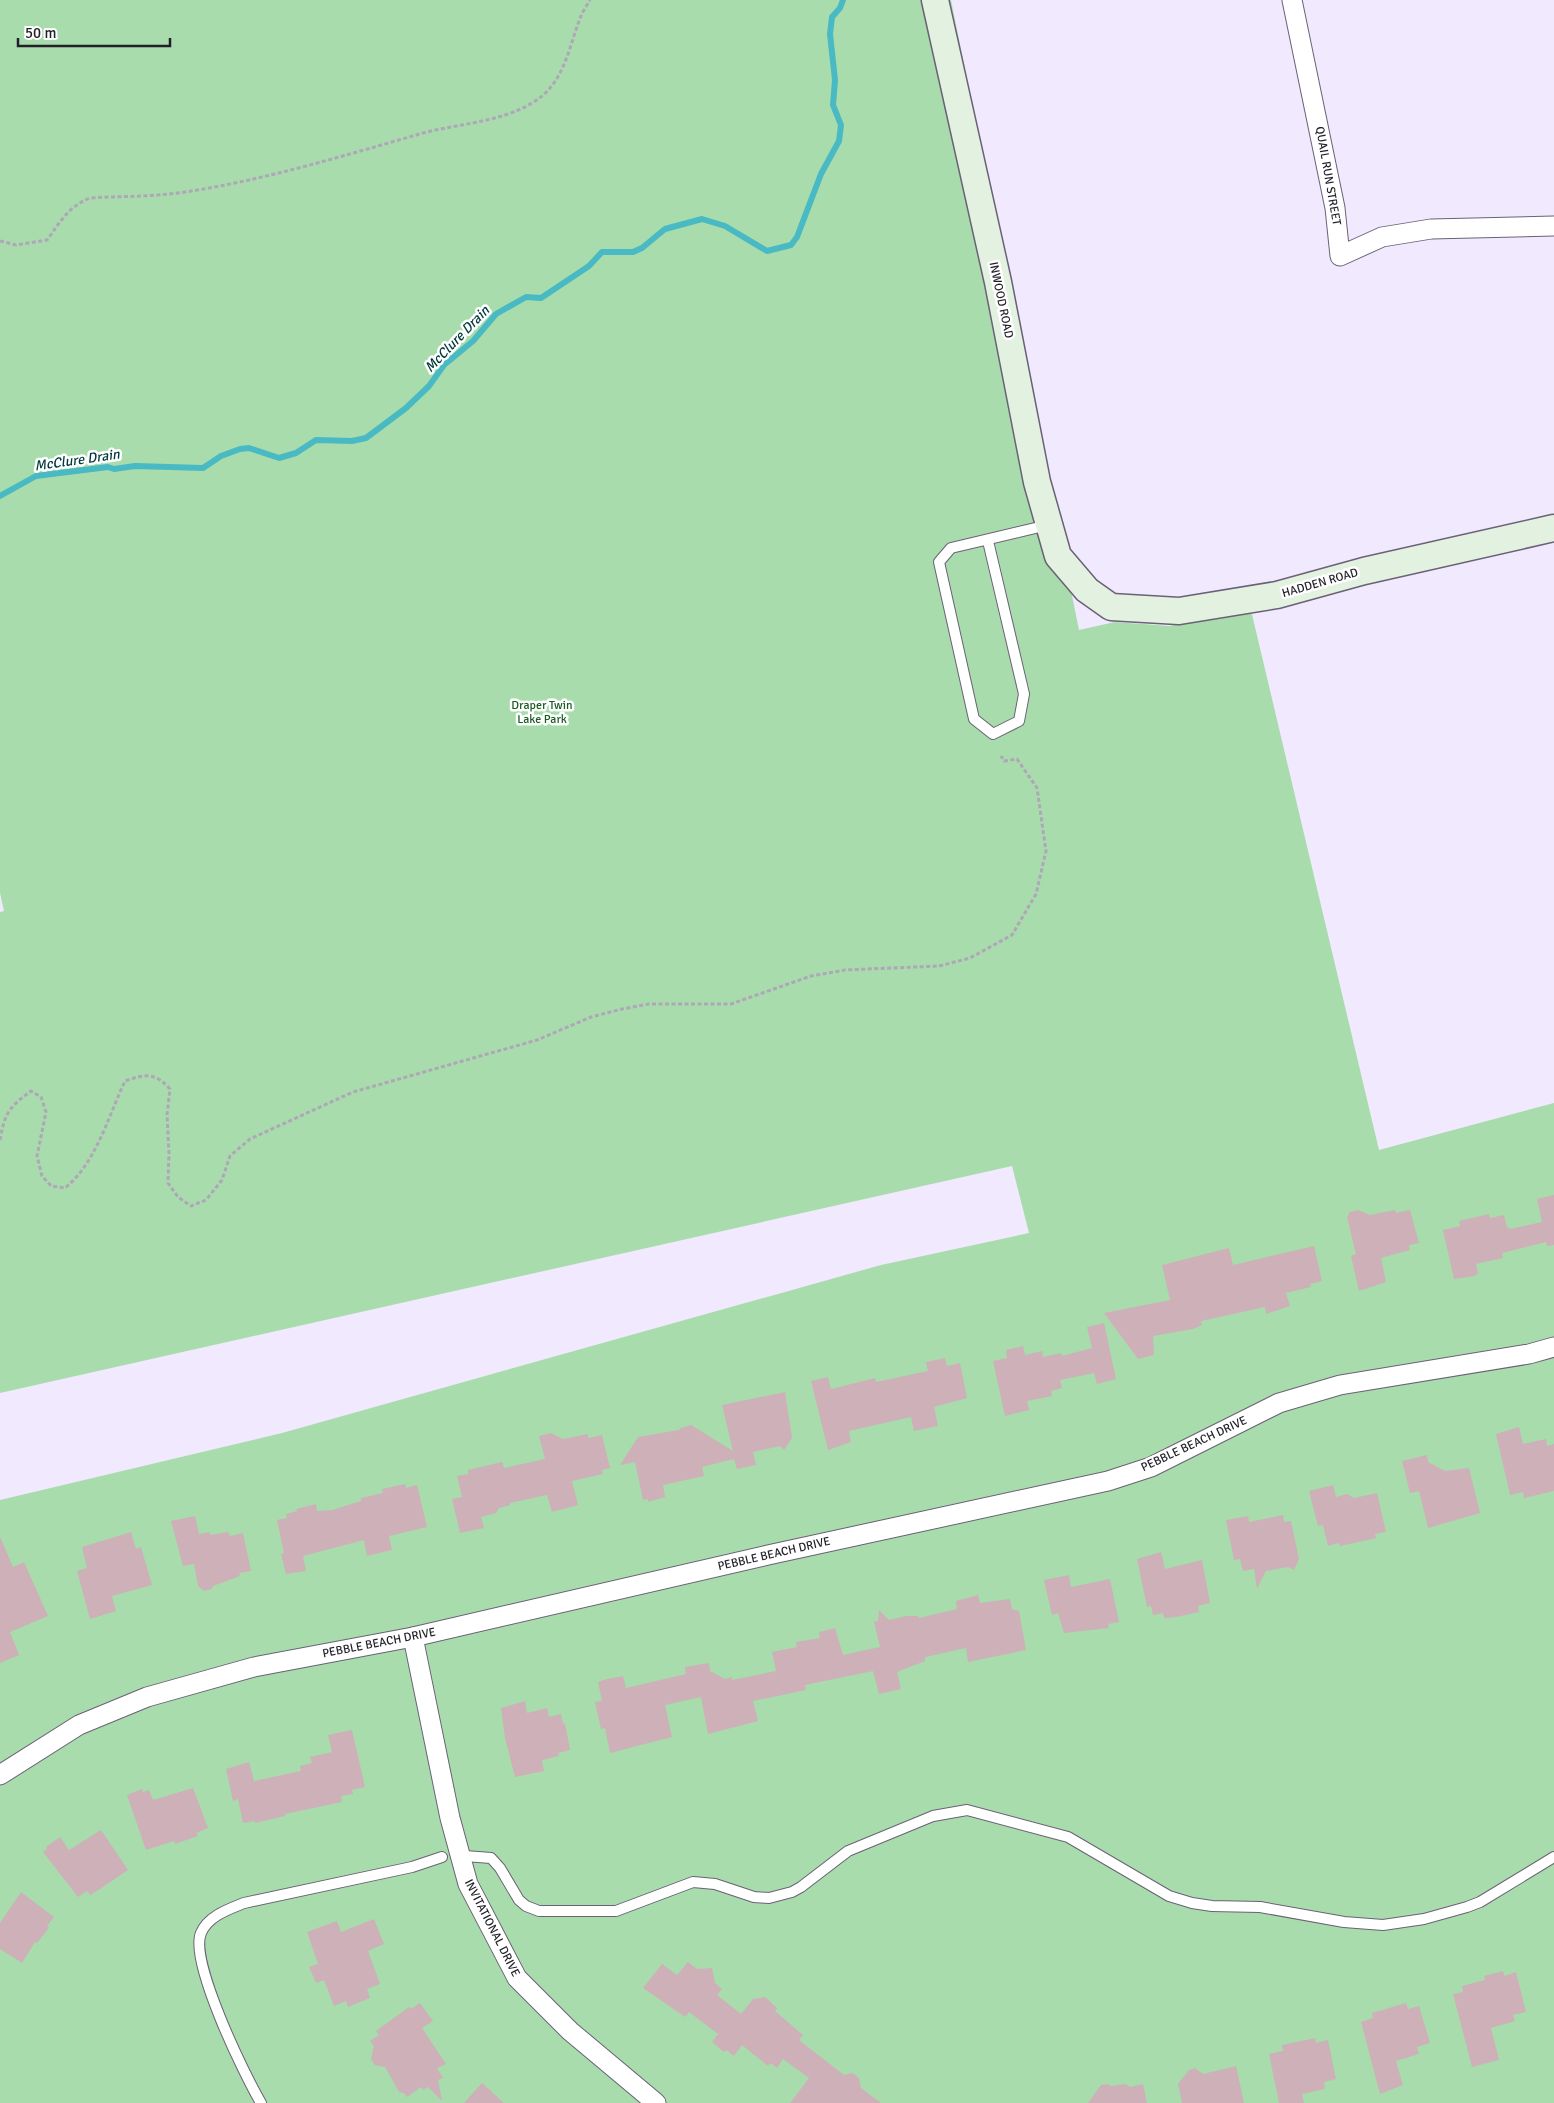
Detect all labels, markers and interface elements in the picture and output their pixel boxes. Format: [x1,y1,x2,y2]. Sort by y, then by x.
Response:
scale bar [18,15,170,47]
text: 50 m [25,24,56,42]
street label: QUAIL RUN STREET [1312,125,1344,227]
street label: INWOOD ROAD [986,260,1016,340]
water label: McClure Drain [421,302,493,376]
water label: McClure Drain [33,446,121,474]
street label: HADDEN ROAD [1280,565,1360,601]
park label: Draper Twin Lake Park [511,698,573,727]
street label: PEBBLE BEACH DRIVE [1139,1413,1250,1475]
street label: PEBBLE BEACH DRIVE [716,1534,832,1574]
street label: PEBBLE BEACH DRIVE [321,1625,437,1661]
street label: INVITATIONAL DRIVE [461,1877,523,1980]

